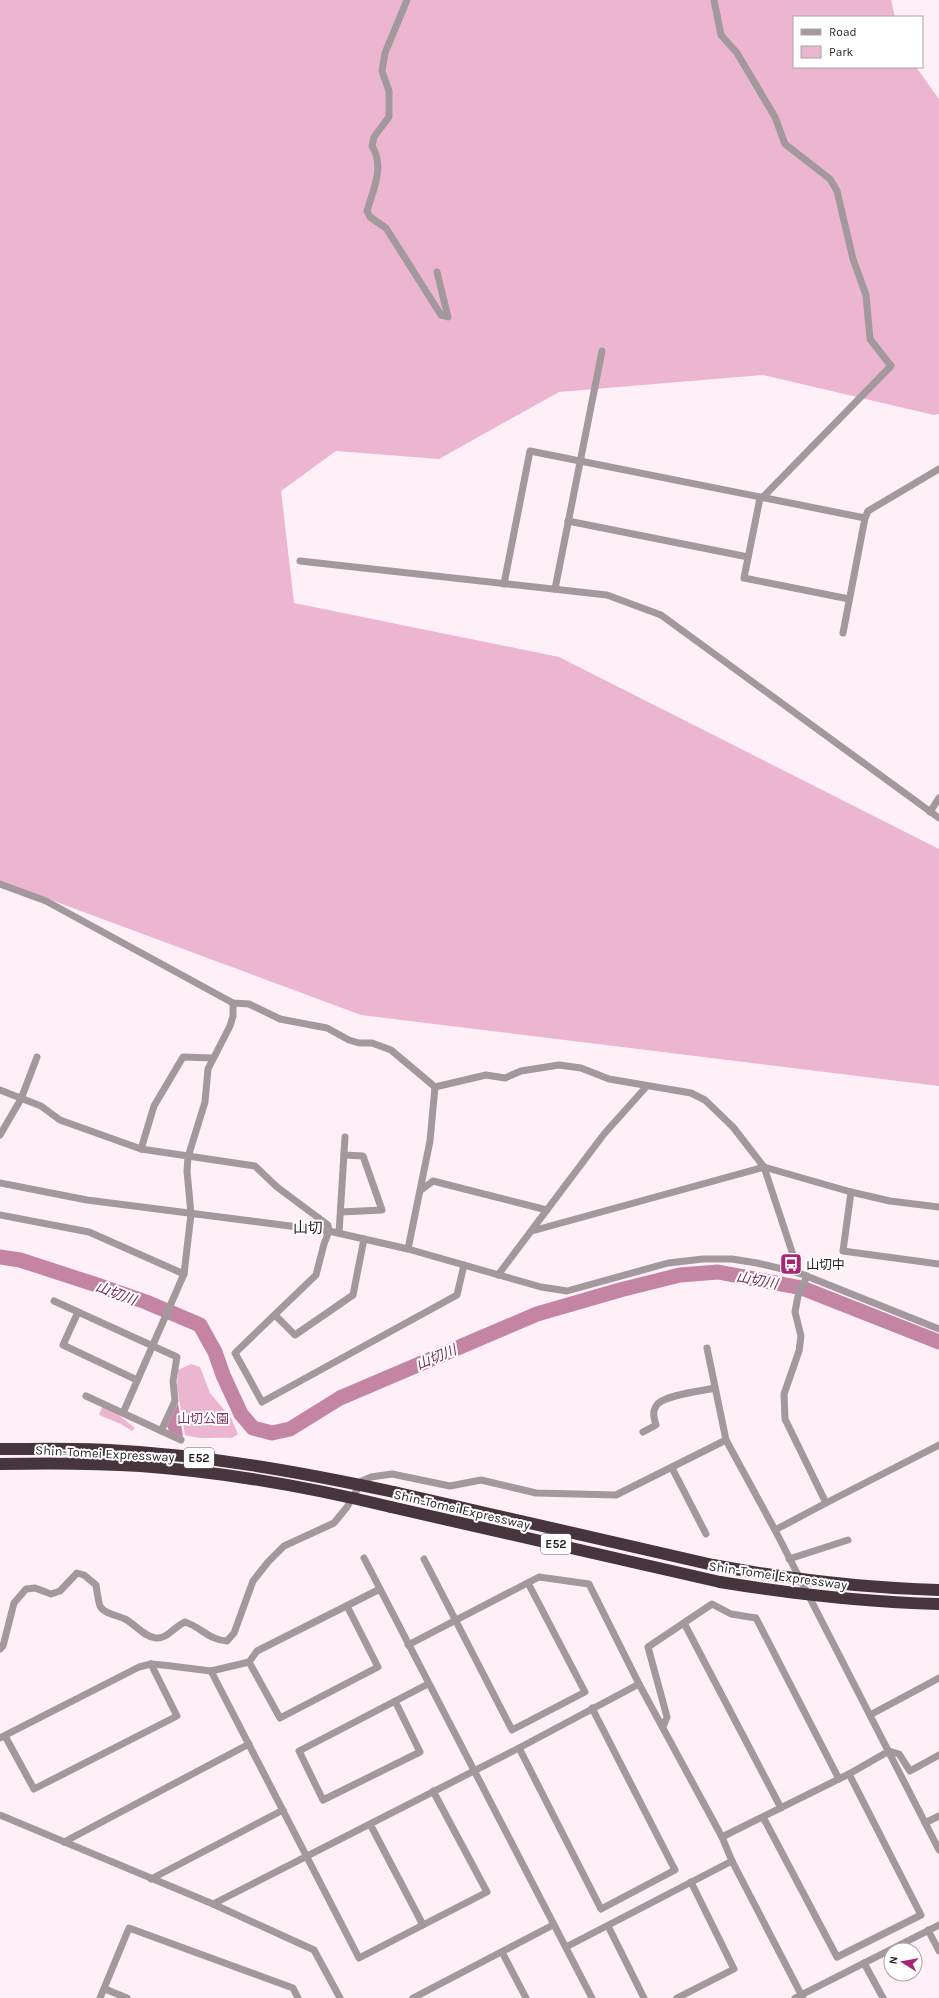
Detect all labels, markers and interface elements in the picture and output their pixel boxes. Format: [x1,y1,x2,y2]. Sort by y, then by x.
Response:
legend [793,16,923,68]
text: Road [829,25,857,39]
text: Park [829,45,854,59]
district label: 山切 [293,1219,323,1237]
bus stop icon: 山切中 [778,1251,804,1277]
place label: 山切中 [806,1257,845,1272]
water label: 山切川 [735,1268,781,1293]
water label: 山切川 [93,1278,140,1310]
water label: 山切川 [414,1341,461,1373]
park label: 山切公園 [177,1411,229,1426]
street label: Shin-Tomei Expressway [35,1442,175,1465]
road number: E52 [184,1448,214,1468]
street label: Shin-Tomei Expressway [392,1486,532,1532]
road number: E52 [541,1534,571,1554]
street label: Shin-Tomei Expressway [708,1558,848,1593]
north arrow [883,1942,923,1982]
text: N [887,1955,901,1965]

